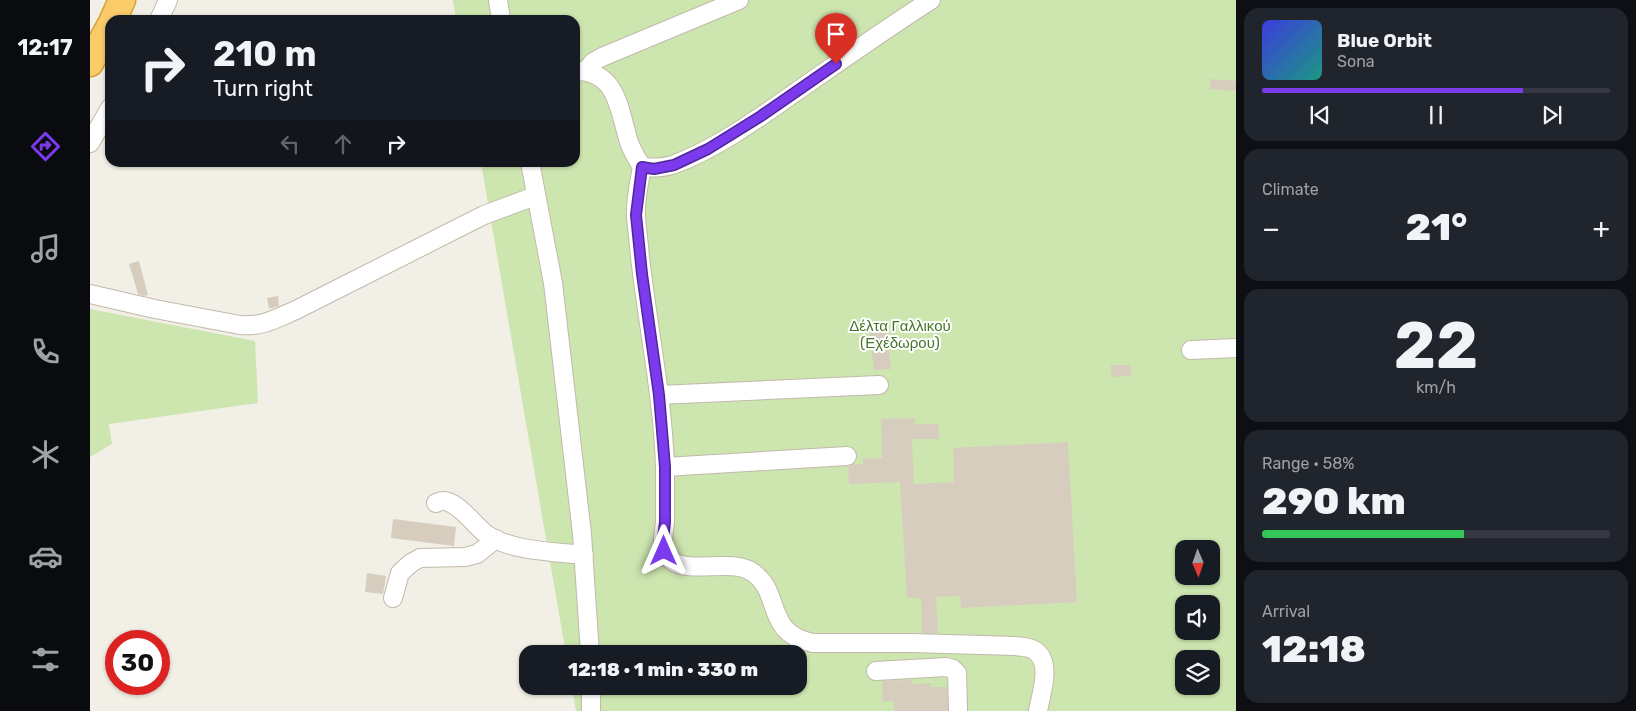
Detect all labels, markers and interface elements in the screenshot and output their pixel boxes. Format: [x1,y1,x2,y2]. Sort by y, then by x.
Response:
pin [815,13,857,64]
icon: arrive [822,20,850,48]
text: Blue Orbit [1337,29,1432,52]
text: 210 m [213,33,316,75]
text: 12:17 [17,34,73,61]
icon: right [130,35,195,100]
text: Sona [1337,52,1375,71]
text: Turn right [213,75,313,102]
icon: previous [1306,101,1334,129]
icon: pause [1422,101,1450,129]
icon: next [1538,101,1566,129]
icon: directions [28,129,63,164]
icon: left [276,130,304,158]
icon: ahead [329,130,357,158]
icon: right [382,130,410,158]
text: Climate [1262,180,1319,199]
text: 21° [1406,204,1467,250]
text: − [1262,212,1280,245]
text: + [1593,212,1610,245]
icon: music [28,231,63,266]
text: 22 [1394,307,1478,384]
park label: Δέλτα Γαλλικού (Εχέδωρου) [849,317,951,352]
icon: phone [28,334,63,369]
text: km/h [1416,378,1456,397]
icon: climate [28,437,63,472]
text: Range · 58% [1262,454,1355,473]
text: 290 km [1262,478,1406,524]
position arrow [637,524,689,576]
icon: car [28,539,63,574]
north arrow [1175,540,1220,585]
map controls [1175,540,1220,695]
button: sound [1175,595,1220,640]
text: Arrival [1262,602,1310,621]
text: 12:18 [1262,626,1366,672]
speed limit sign: 30 [105,630,170,695]
icon: filters [28,642,63,677]
button: layers [1175,650,1220,695]
text: 12:18 · 1 min · 330 m [568,658,758,681]

